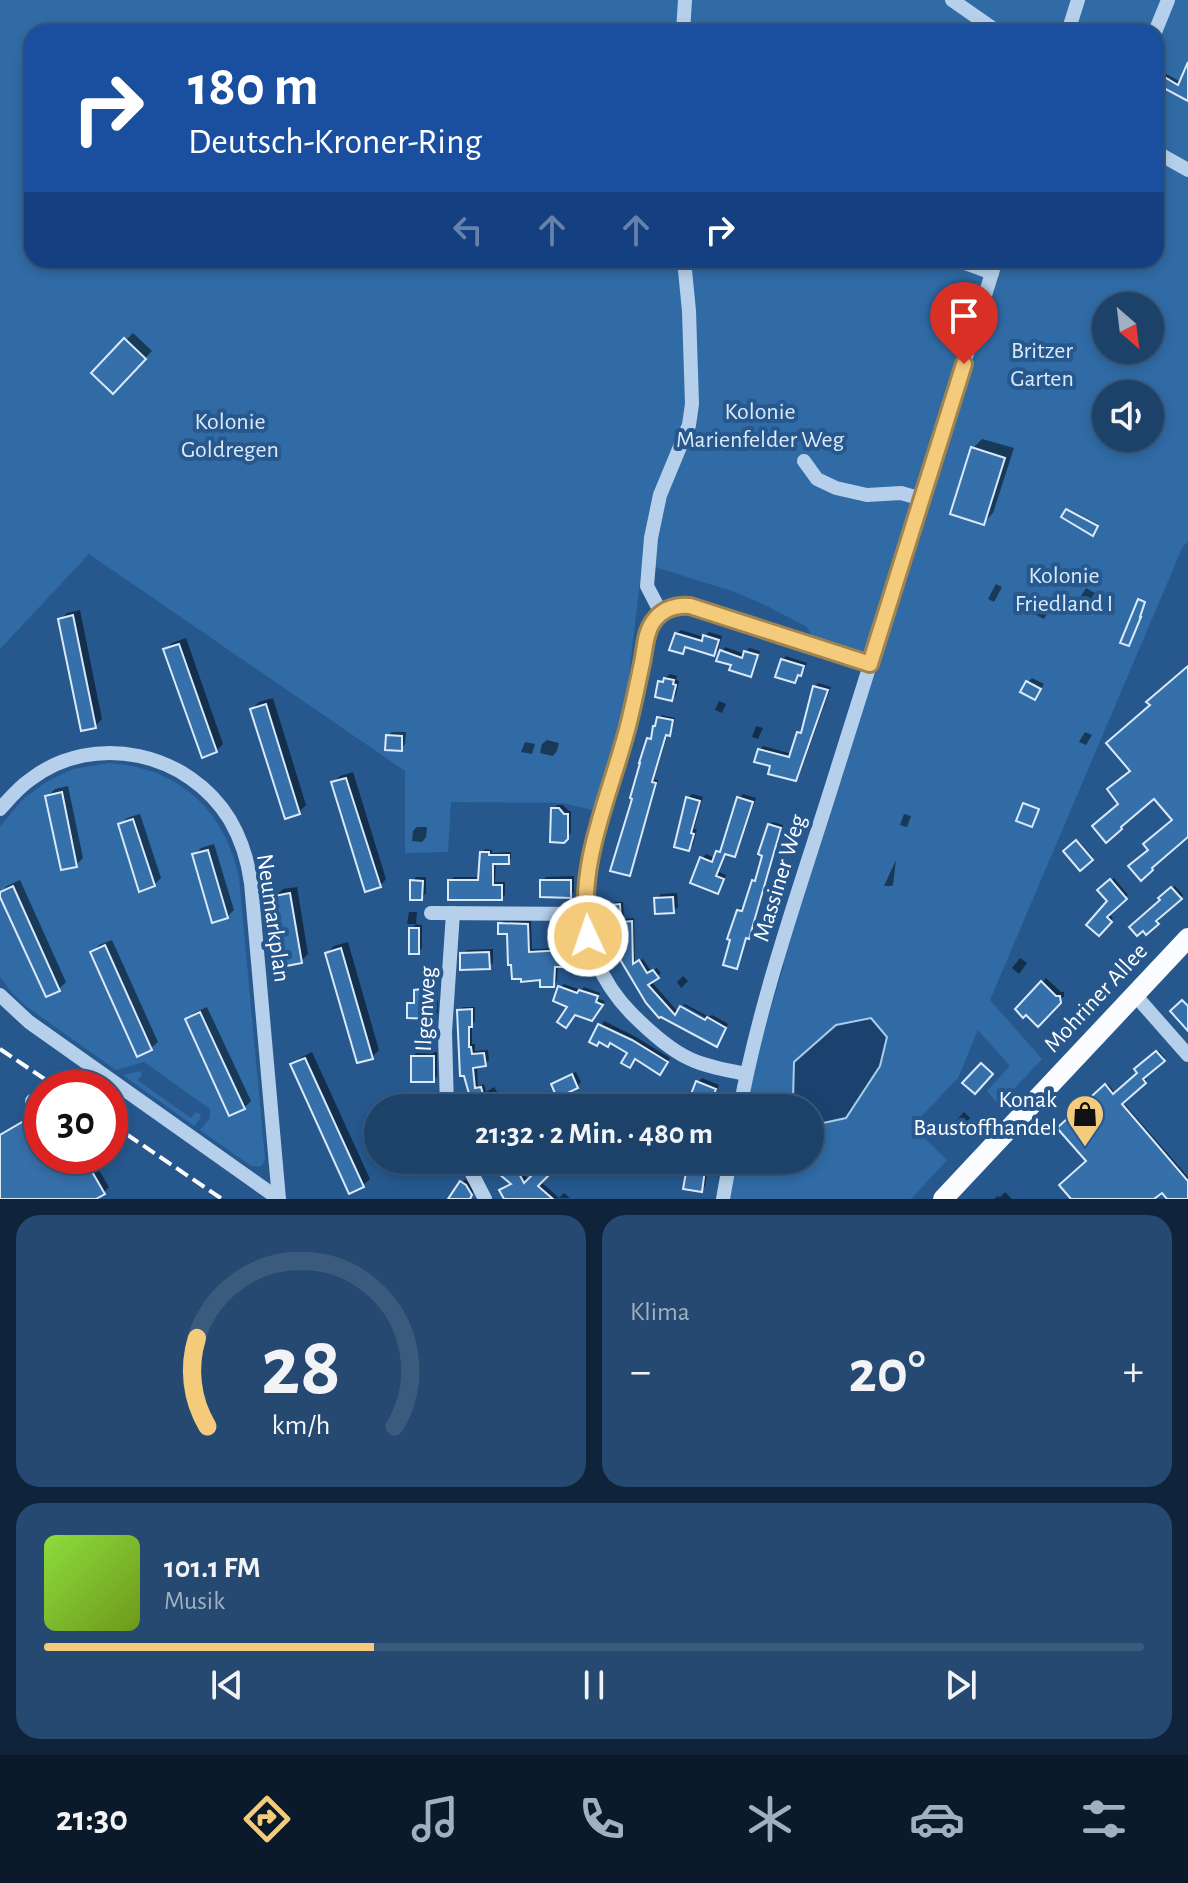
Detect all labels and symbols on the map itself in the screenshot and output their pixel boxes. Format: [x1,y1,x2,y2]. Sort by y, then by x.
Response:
pin [930,282,998,364]
north arrow [1092,292,1164,364]
park label: Britzer Garten [1010,339,1074,391]
park label: Kolonie Marienfelder Weg [676,400,844,452]
park label: Kolonie Goldregen [181,410,279,462]
park label: Kolonie Friedland I [1015,564,1113,616]
street label: Massiner Weg [749,811,811,944]
street label: Neumarkplan [252,852,294,984]
position arrow [546,894,630,978]
street label: Mohriner Allee [1040,939,1152,1057]
street label: Ilgenweg [412,965,440,1052]
speed limit sign: 30 [24,1070,128,1174]
place label: Konak Baustoffhandel [913,1088,1057,1140]
shop icon: Konak Baustoffhandel [1064,1093,1106,1148]

